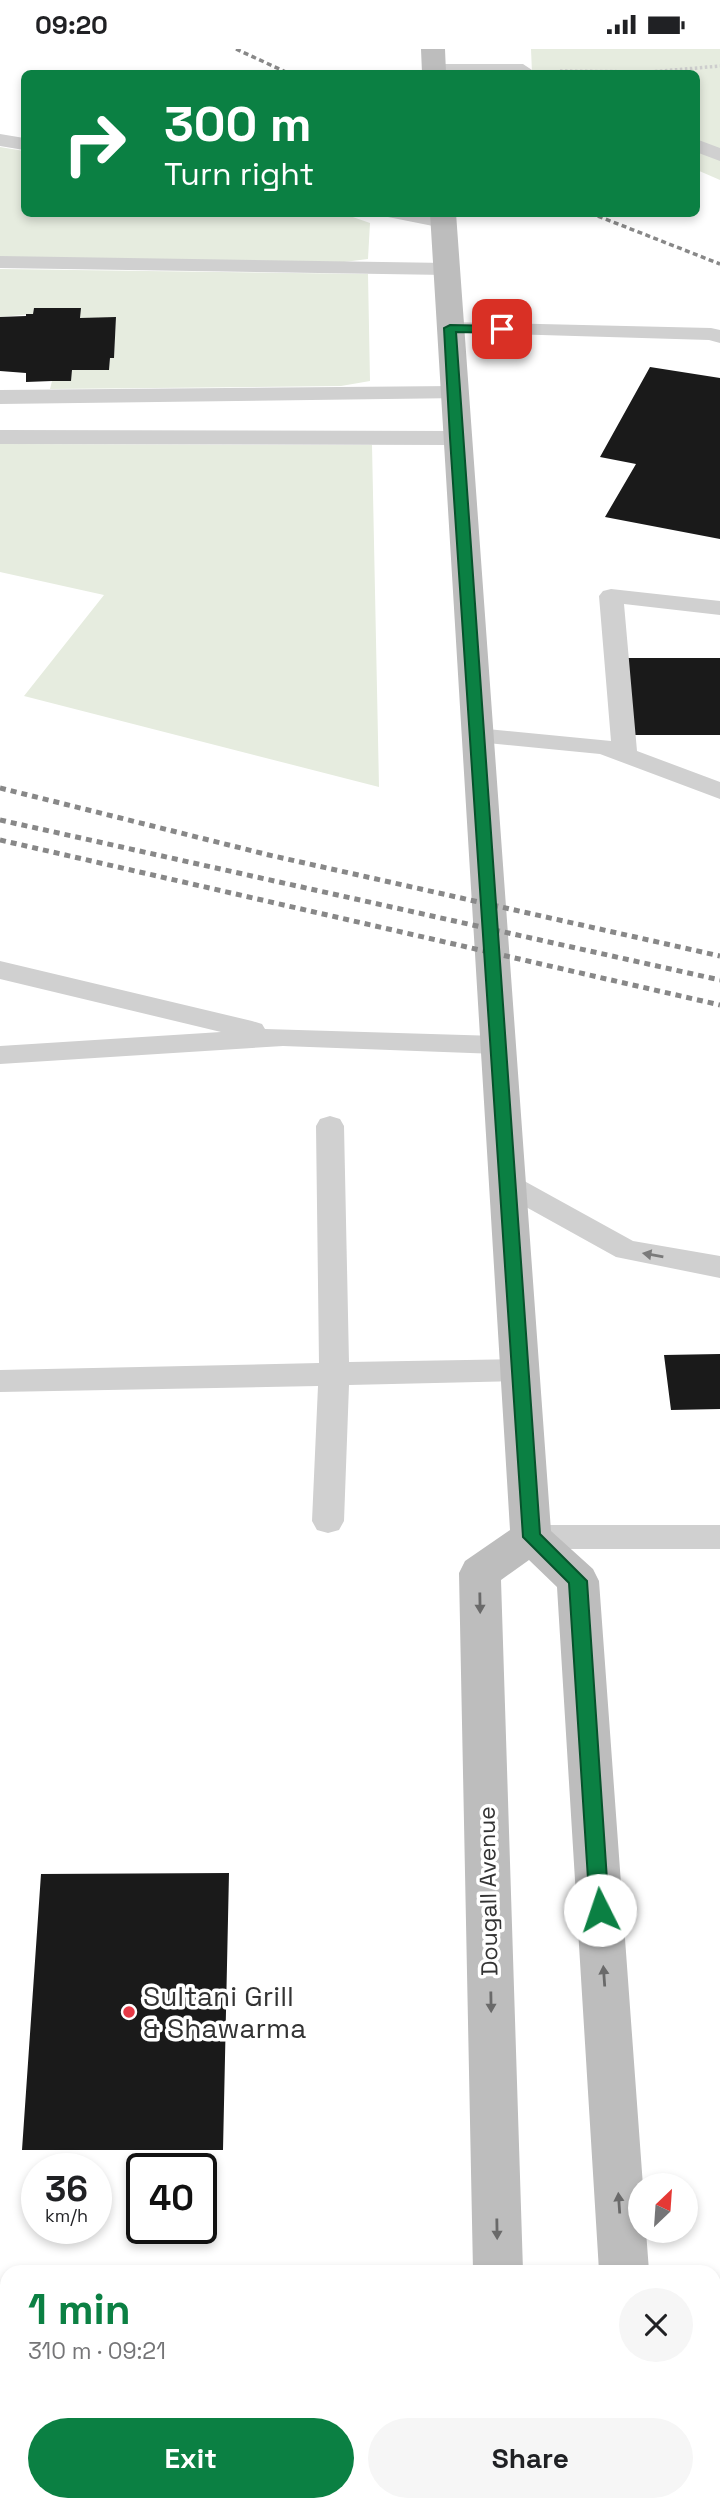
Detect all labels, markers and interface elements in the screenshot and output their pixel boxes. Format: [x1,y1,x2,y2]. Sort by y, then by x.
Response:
text: 09:20 [35,8,108,42]
text: 300 m [164,93,312,155]
icon: right [49,98,140,189]
text: Turn right [164,154,314,194]
pin [472,299,532,359]
icon: arrive [483,310,521,348]
one-way arrow [642,1249,664,1260]
one-way arrow [475,1592,486,1614]
street label: Dougall Avenue [472,1806,504,1976]
position arrow [563,1873,637,1947]
one-way arrow [598,1965,609,1987]
place label: Sultani Grill & Shawarma [143,1978,306,2046]
one-way arrow [485,1991,496,2013]
marker: Sultani Grill & Shawarma [121,2004,137,2020]
speed limit sign: 40 [126,2153,217,2244]
text: 36 [45,2167,88,2211]
north arrow [628,2173,698,2243]
map controls [628,2173,698,2243]
one-way arrow [613,2192,624,2214]
text: km/h [45,2204,88,2227]
one-way arrow [491,2219,502,2241]
text: 1 min [28,2283,131,2336]
button: close [619,2288,693,2362]
text: 310 m · 09:21 [28,2336,166,2366]
button: Exit [28,2418,354,2498]
button: Share [368,2418,693,2498]

